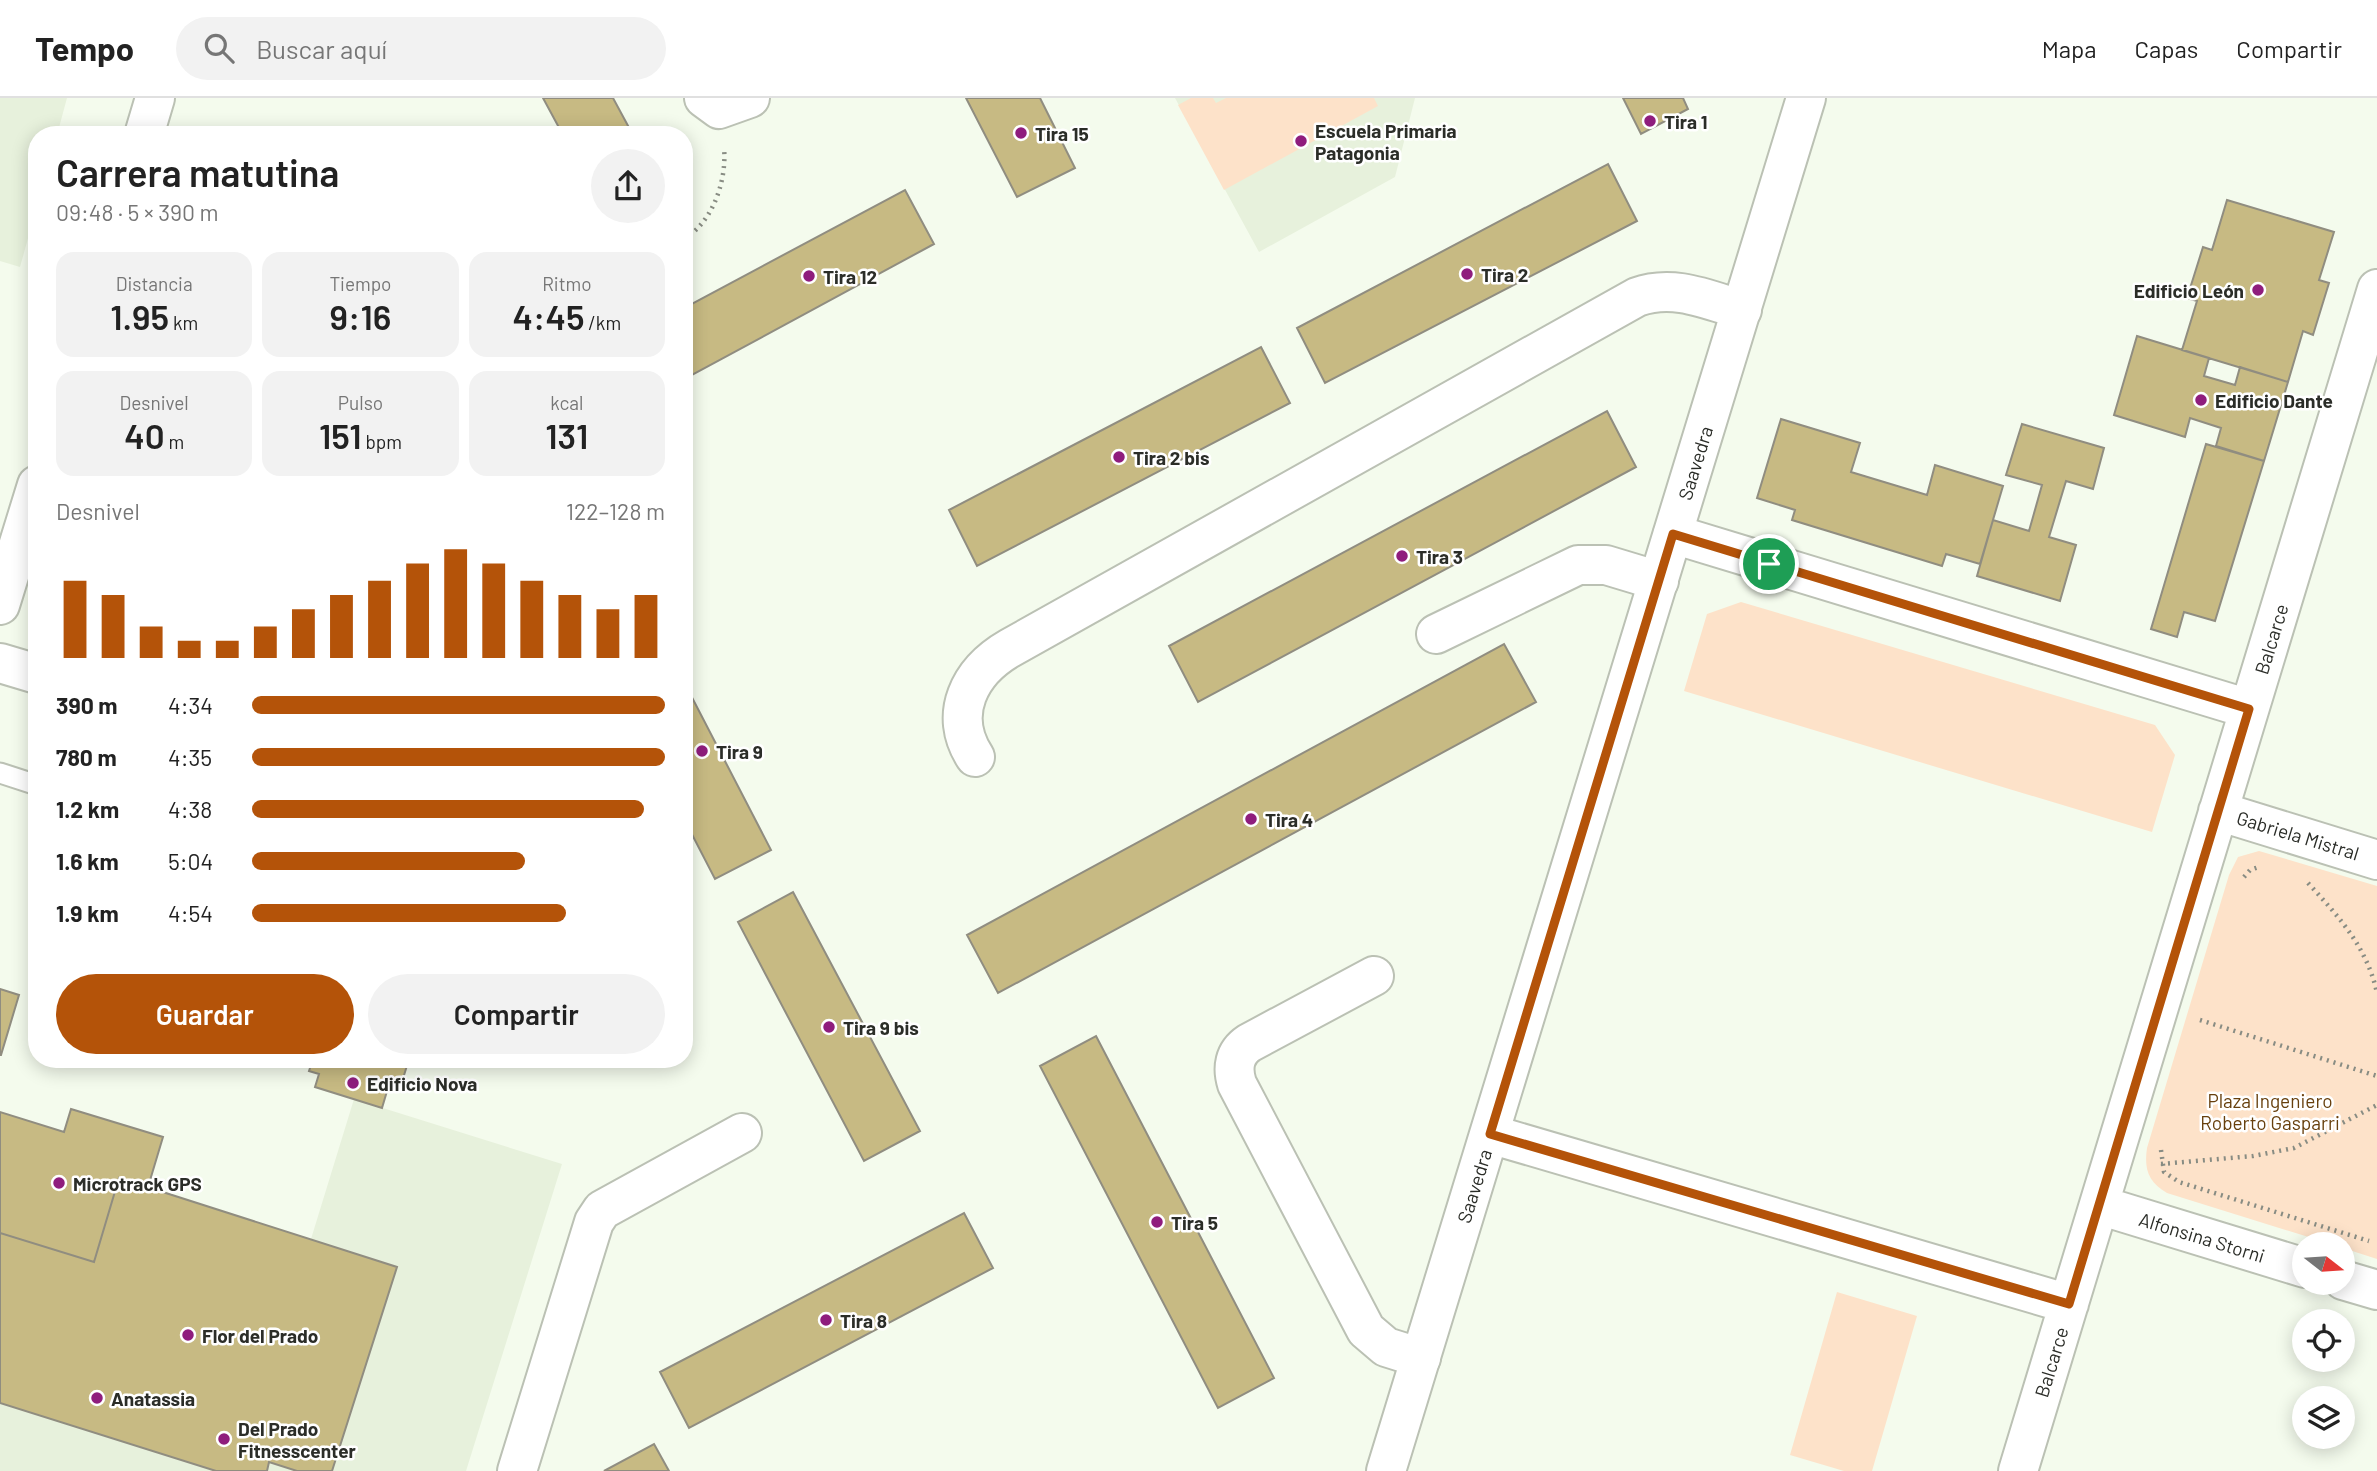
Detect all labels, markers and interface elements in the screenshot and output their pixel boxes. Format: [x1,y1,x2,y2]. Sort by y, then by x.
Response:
search box [176,17,666,80]
text: Tempo [35,28,134,68]
icon: search [200,29,238,67]
text: Buscar aquí [256,33,387,64]
text: Mapa [2042,34,2097,63]
text: Capas [2135,34,2198,63]
text: Compartir [2236,34,2342,63]
place label: Tira 1 [1664,110,1708,133]
marker: Tira 1 [1642,113,1658,129]
place label: Escuela Primaria Patagonia [1315,119,1457,164]
place label: Tira 15 [1035,122,1089,145]
marker: Tira 15 [1013,125,1029,141]
marker: Escuela Primaria Patagonia [1293,133,1309,149]
text: Carrera matutina [56,149,339,195]
button: share [591,149,665,223]
text: 09:48 · 5 × 390 m [56,198,219,226]
place label: Tira 2 [1481,263,1528,286]
place label: Tira 12 [823,265,877,288]
marker: Tira 2 [1459,266,1475,282]
marker: Tira 12 [801,268,817,284]
text: Distancia [116,272,193,295]
text: Tiempo [330,272,391,295]
text: Ritmo [542,272,591,295]
place label: Edificio León [2134,279,2244,302]
marker: Edificio León [2250,282,2266,298]
text: 1.95 [110,295,169,337]
text: 9:16 [330,295,391,337]
text: 4:45 [513,295,584,337]
text: km [169,311,198,334]
text: /km [584,311,621,334]
place label: Edificio Dante [2215,389,2333,412]
text: Desnivel [120,391,189,414]
text: Pulso [338,391,383,414]
text: kcal [550,391,583,414]
marker: Edificio Dante [2193,392,2209,408]
text: 40 [124,414,165,456]
text: 151 [319,414,362,456]
text: 131 [545,414,588,456]
street label: Saavedra [1673,423,1717,503]
text: m [165,430,184,453]
text: bpm [362,430,402,453]
place label: Tira 2 bis [1133,446,1209,469]
marker: Tira 2 bis [1111,449,1127,465]
text: Desnivel [56,497,140,525]
text: 122–128 m [566,497,665,525]
pin [1739,534,1799,594]
place label: Tira 3 [1416,545,1463,568]
icon: arrive [1750,545,1788,583]
marker: Tira 3 [1394,548,1410,564]
street label: Balcarce [2249,601,2293,677]
text: 390 m [56,691,118,719]
text: 4:34 [168,691,213,719]
place label: Tira 9 [716,740,763,763]
text: 780 m [56,743,117,771]
text: 4:35 [168,743,212,771]
marker: Tira 9 [694,743,710,759]
text: 1.2 km [56,795,119,823]
text: 4:38 [168,795,212,823]
street label: Gabriela Mistral [2234,805,2362,865]
place label: Tira 4 [1265,808,1313,831]
marker: Tira 4 [1243,811,1259,827]
text: 1.6 km [56,847,119,875]
text: 5:04 [168,847,213,875]
text: 1.9 km [56,899,119,927]
text: 4:54 [168,899,213,927]
button: Guardar [56,974,354,1054]
button: Compartir [368,974,665,1054]
place label: Tira 9 bis [843,1016,919,1039]
marker: Tira 9 bis [821,1019,837,1035]
place label: Edificio Nova [367,1072,477,1095]
marker: Edificio Nova [345,1075,361,1091]
park label: Plaza Ingeniero Roberto Gasparri [2200,1089,2340,1134]
street label: Saavedra [1452,1146,1496,1226]
place label: Microtrack GPS [73,1172,202,1195]
marker: Microtrack GPS [51,1175,67,1191]
street label: Alfonsina Storni [2136,1207,2268,1267]
place label: Tira 5 [1171,1211,1218,1234]
marker: Tira 5 [1149,1214,1165,1230]
north arrow [2292,1232,2356,1295]
map controls [2292,1232,2355,1449]
place label: Tira 8 [840,1309,887,1332]
button: locate [2292,1309,2355,1372]
marker: Tira 8 [818,1312,834,1328]
place label: Flor del Prado [202,1324,318,1347]
street label: Balcarce [2029,1324,2073,1400]
marker: Flor del Prado [180,1327,196,1343]
button: layers [2292,1386,2355,1449]
place label: Anatassia [111,1387,195,1410]
marker: Anatassia [89,1390,105,1406]
place label: Del Prado Fitnesscenter [238,1417,357,1462]
marker: Del Prado Fitnesscenter [216,1431,232,1447]

